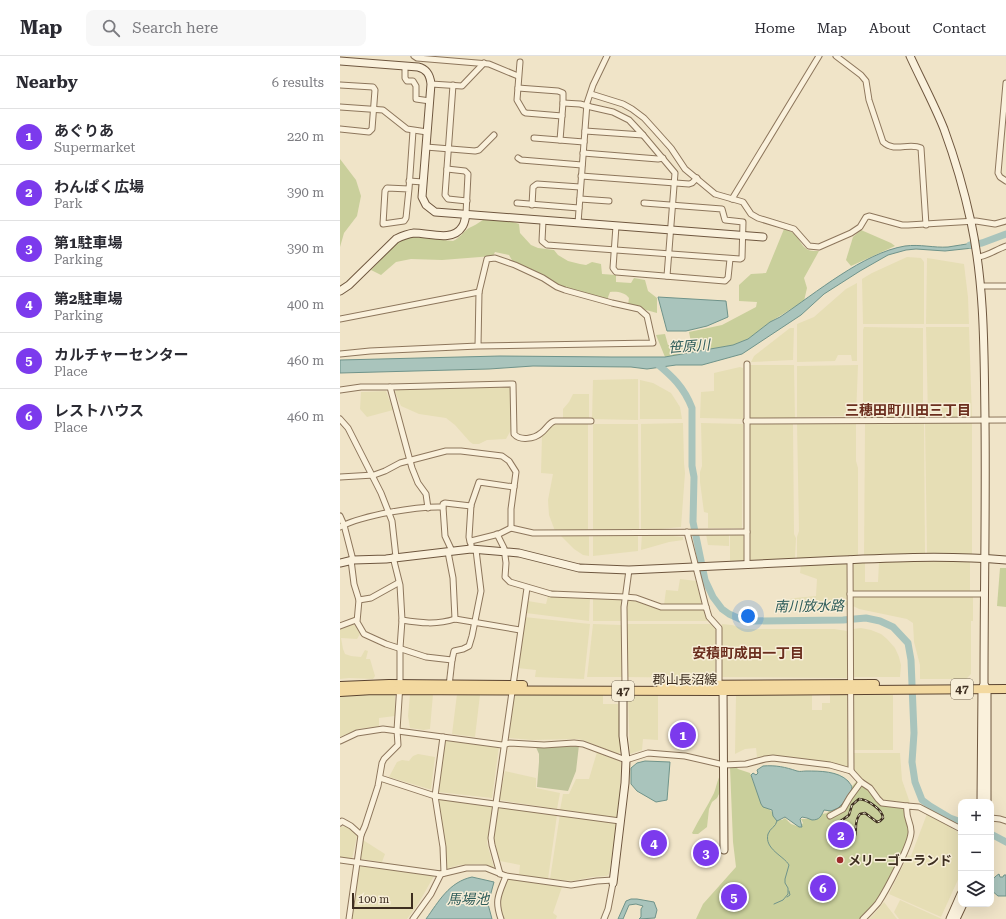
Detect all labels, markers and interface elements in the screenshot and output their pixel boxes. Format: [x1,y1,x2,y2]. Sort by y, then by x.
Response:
search box [86,10,366,46]
text: Map [20,16,62,39]
icon: search [100,17,122,39]
text: Search here [132,19,218,37]
text: Home [754,20,795,36]
text: Map [817,20,847,36]
text: About [869,20,911,36]
text: Contact [933,20,986,36]
text: Nearby [16,72,78,92]
text: 6 results [272,75,324,90]
text: あぐりあ [54,122,114,140]
text: 1 [25,129,33,144]
text: 220 m [287,129,324,144]
text: Supermarket [54,140,135,155]
text: わんぱく広場 [54,178,144,196]
text: 2 [25,185,33,200]
text: 390 m [287,185,324,200]
text: Park [54,196,83,211]
text: 第1駐車場 [54,234,122,252]
text: 3 [25,241,33,256]
text: 390 m [287,241,324,256]
text: Parking [54,252,103,267]
text: 第2駐車場 [54,290,122,308]
text: 4 [25,297,33,312]
text: 400 m [287,297,324,312]
text: Parking [54,308,103,323]
water label: 笹原川 [667,336,713,355]
text: カルチャーセンター [54,346,189,364]
text: 5 [25,353,33,368]
text: 460 m [287,353,324,368]
text: Place [54,364,88,379]
text: レストハウス [54,402,144,420]
district label: 三穂田町川田三丁目 [845,402,971,418]
text: 6 [25,409,33,424]
text: 460 m [287,409,324,424]
text: Place [54,420,88,435]
water label: 南川放水路 [774,597,845,615]
your location [738,606,758,626]
district label: 安積町成田一丁目 [692,645,804,661]
street label: 郡山長沼線 [652,672,718,687]
road number: 47 [951,679,973,699]
road number: 47 [612,681,634,701]
pin: 1 [670,720,696,750]
map controls [958,799,994,907]
button: + [958,799,994,835]
pin: 2 [828,820,854,850]
pin: 4 [641,828,667,858]
button: − [958,835,994,871]
pin: 3 [693,838,719,868]
place label: メリーゴーランド [848,853,952,868]
marker: メリーゴーランド [835,855,845,865]
button: layers [958,871,994,907]
pin: 6 [810,873,836,903]
pin: 5 [721,882,747,912]
scale bar [352,891,413,910]
water label: 馬場池 [447,891,491,907]
text: 100 m [358,893,389,906]

